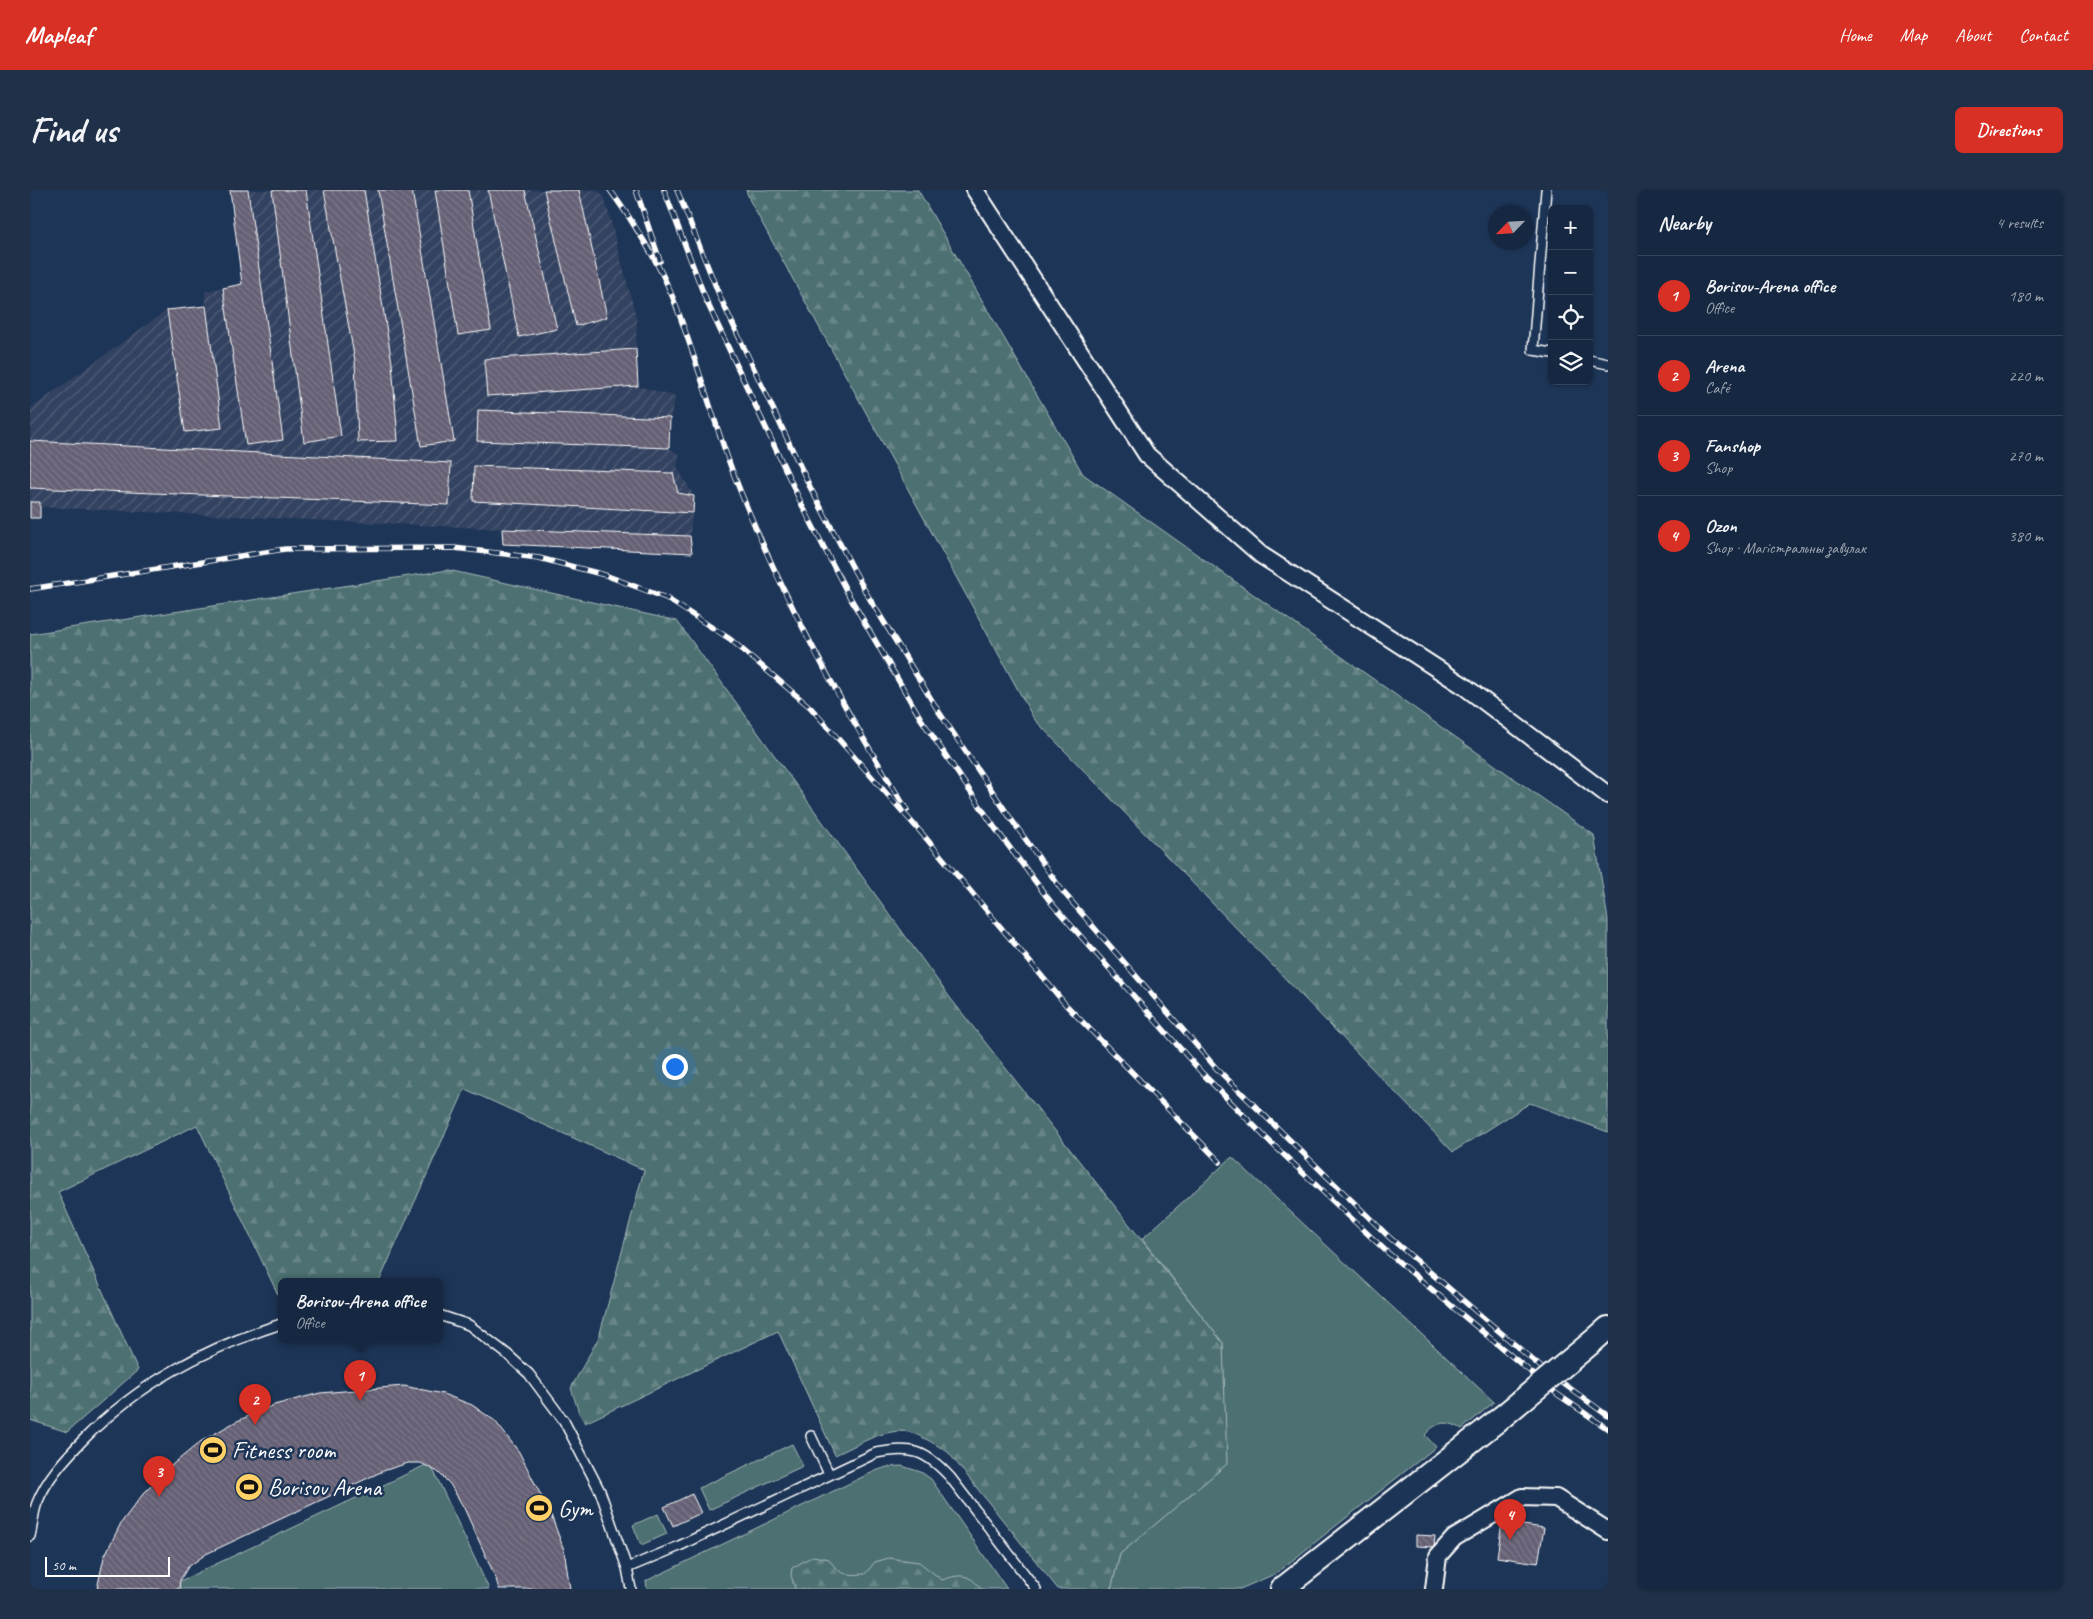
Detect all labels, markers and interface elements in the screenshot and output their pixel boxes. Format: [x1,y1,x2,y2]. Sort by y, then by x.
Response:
text: Mapleaf [25,20,92,50]
text: Home [1839,24,1872,46]
text: Map [1900,24,1927,46]
text: About [1955,24,1991,46]
text: Contact [2019,24,2068,46]
button: Directions [1955,107,2063,153]
text: Find us [30,108,117,153]
north arrow [1488,205,1533,250]
map controls [1548,205,1593,385]
button: + [1548,205,1593,250]
text: Nearby [1658,210,1711,236]
text: 4 results [1996,213,2043,233]
button: − [1548,250,1593,295]
text: Borisov-Arena office [1705,274,1835,298]
text: 1 [1670,286,1678,306]
text: 180 m [2009,286,2043,306]
button: locate [1548,295,1593,340]
text: Office [1705,298,1734,318]
button: layers [1548,340,1593,385]
text: Arena [1705,354,1744,378]
text: 2 [1670,366,1678,386]
text: 220 m [2009,366,2043,386]
text: Café [1705,378,1729,398]
text: Fanshop [1705,434,1760,458]
text: 3 [1670,446,1678,466]
text: 270 m [2009,446,2043,466]
text: Shop [1705,458,1732,478]
text: Ozon [1705,514,1737,538]
text: 4 [1670,526,1678,546]
text: 380 m [2009,526,2043,546]
text: Shop · Магістральны завулак [1705,538,1866,558]
your location [662,1054,688,1080]
popup [278,1278,443,1343]
text: Borisov-Arena office [295,1289,426,1313]
text: Office [295,1313,325,1333]
pin: 1 [344,1360,376,1401]
pin: 2 [239,1384,271,1425]
sports icon: Fitness room [198,1435,228,1465]
place label: Fitness room [232,1435,336,1465]
pin: 3 [143,1456,175,1497]
sports icon: Borisov Arena [234,1472,264,1502]
place label: Borisov Arena [268,1472,383,1502]
sports icon: Gym [524,1493,554,1523]
place label: Gym [558,1493,594,1523]
pin: 4 [1494,1499,1526,1540]
scale bar [45,1554,170,1577]
text: 50 m [52,1557,76,1574]

